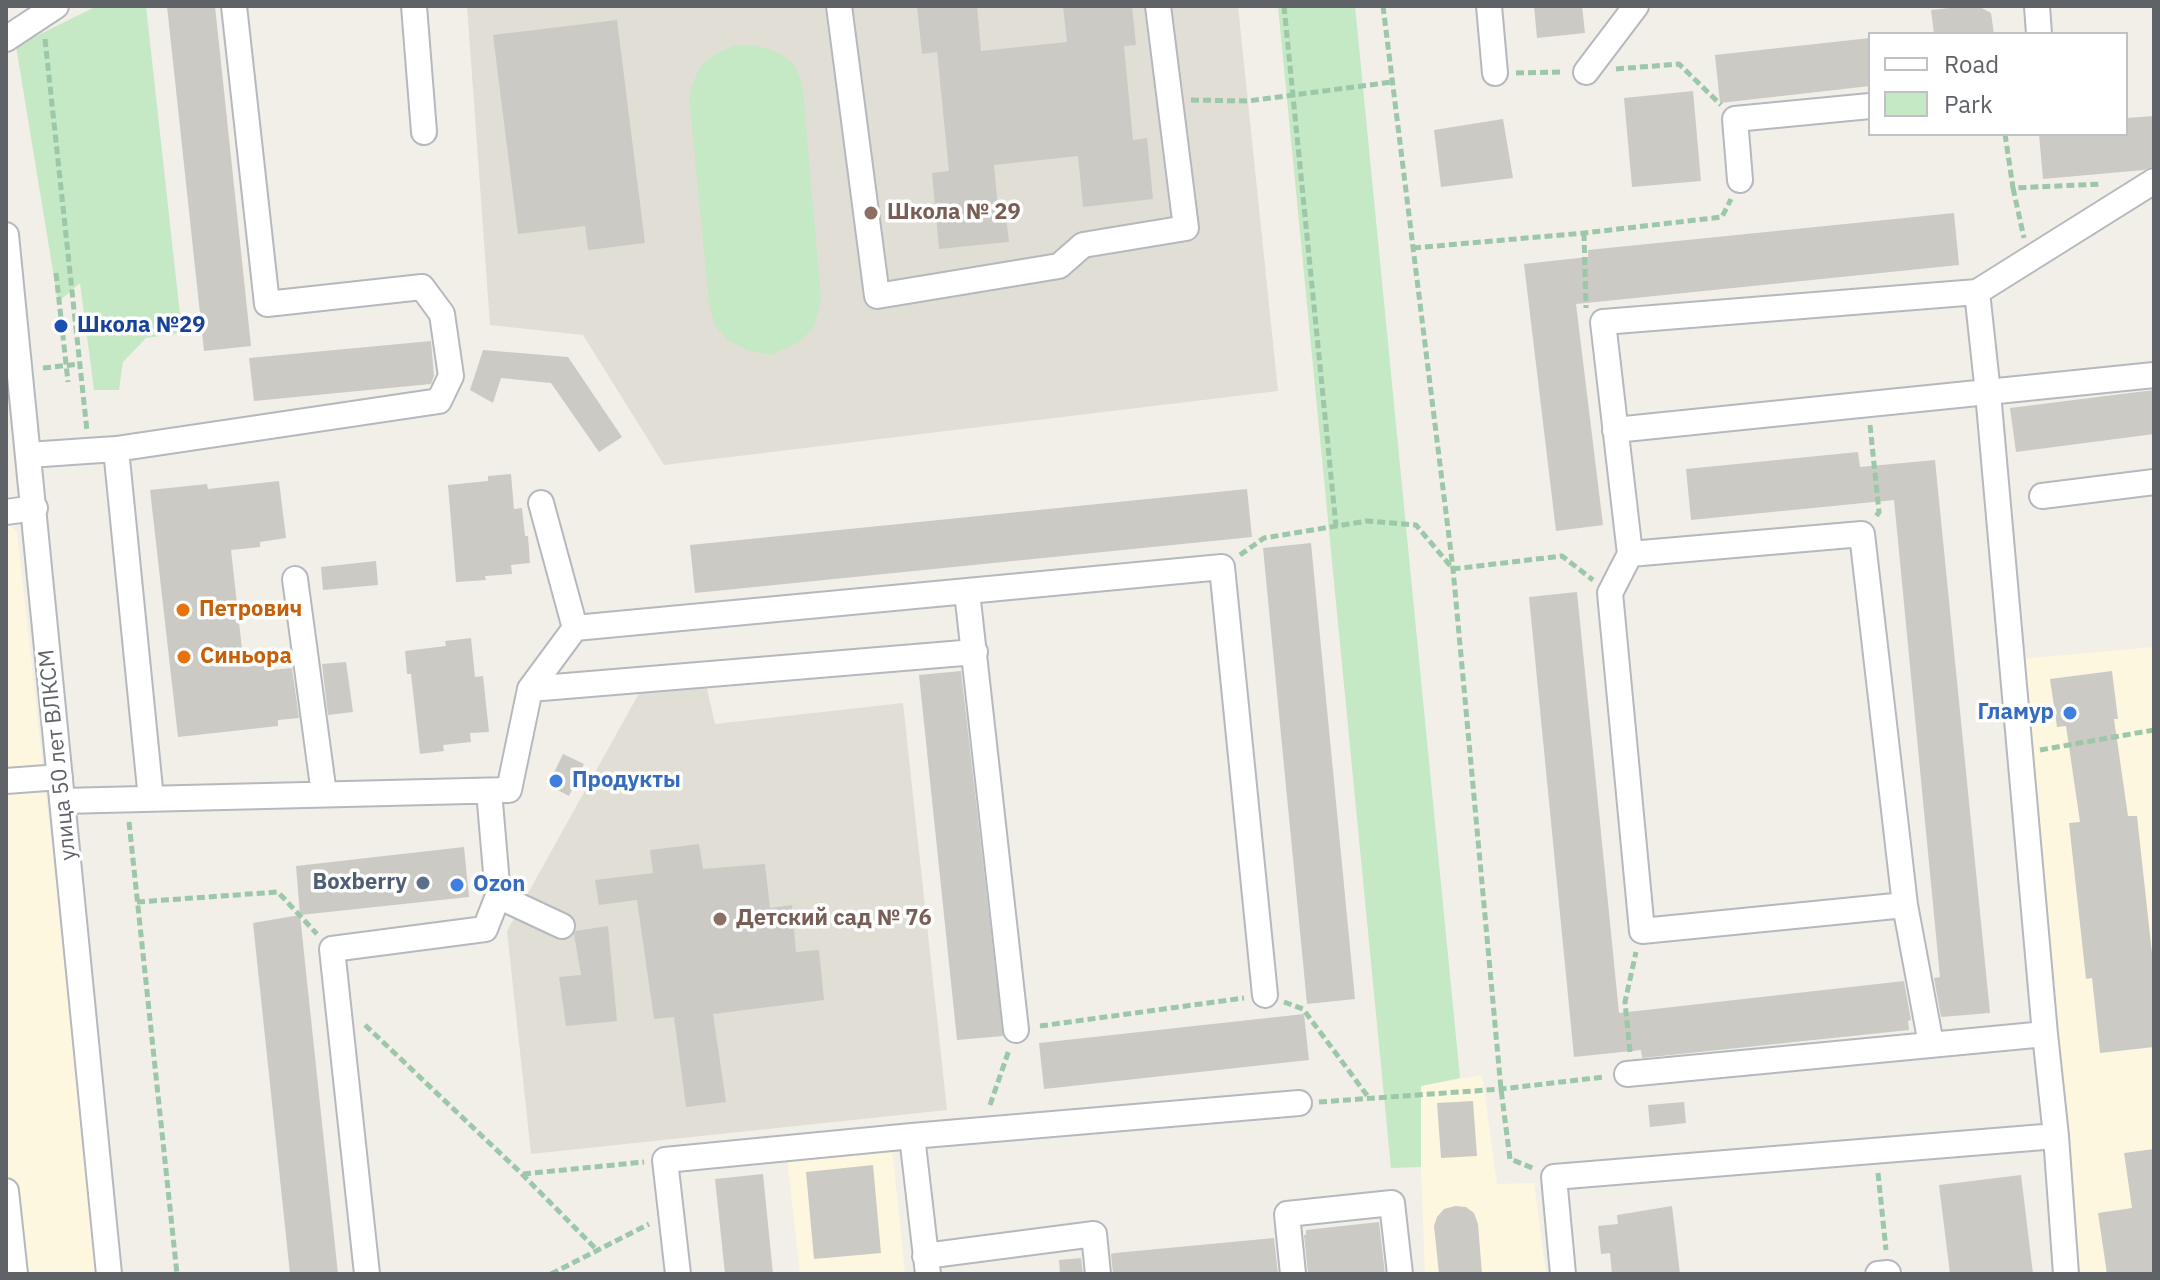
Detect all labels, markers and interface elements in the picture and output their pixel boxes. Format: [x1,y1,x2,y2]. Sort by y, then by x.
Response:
legend [1868,32,2128,136]
text: Road [1944,48,1999,80]
text: Park [1944,88,1993,120]
place label: Школа № 29 [887,200,1021,226]
marker: Школа № 29 [862,204,880,222]
place label: Школа №29 [77,313,206,339]
marker: Школа №29 [52,317,70,335]
place label: Петрович [199,597,302,623]
marker: Петрович [174,601,192,619]
place label: Синьора [200,644,292,670]
street label: улица 50 лет ВЛКСМ [34,648,82,862]
marker: Синьора [175,648,193,666]
place label: Гламур [1977,700,2054,726]
marker: Гламур [2061,704,2079,722]
place label: Продукты [572,768,681,794]
marker: Продукты [547,772,565,790]
place label: Boxberry [313,870,407,896]
place label: Ozon [473,872,525,898]
marker: Boxberry [414,874,432,892]
marker: Ozon [448,876,466,894]
place label: Детский сад № 76 [736,906,932,932]
marker: Детский сад № 76 [711,910,729,928]

